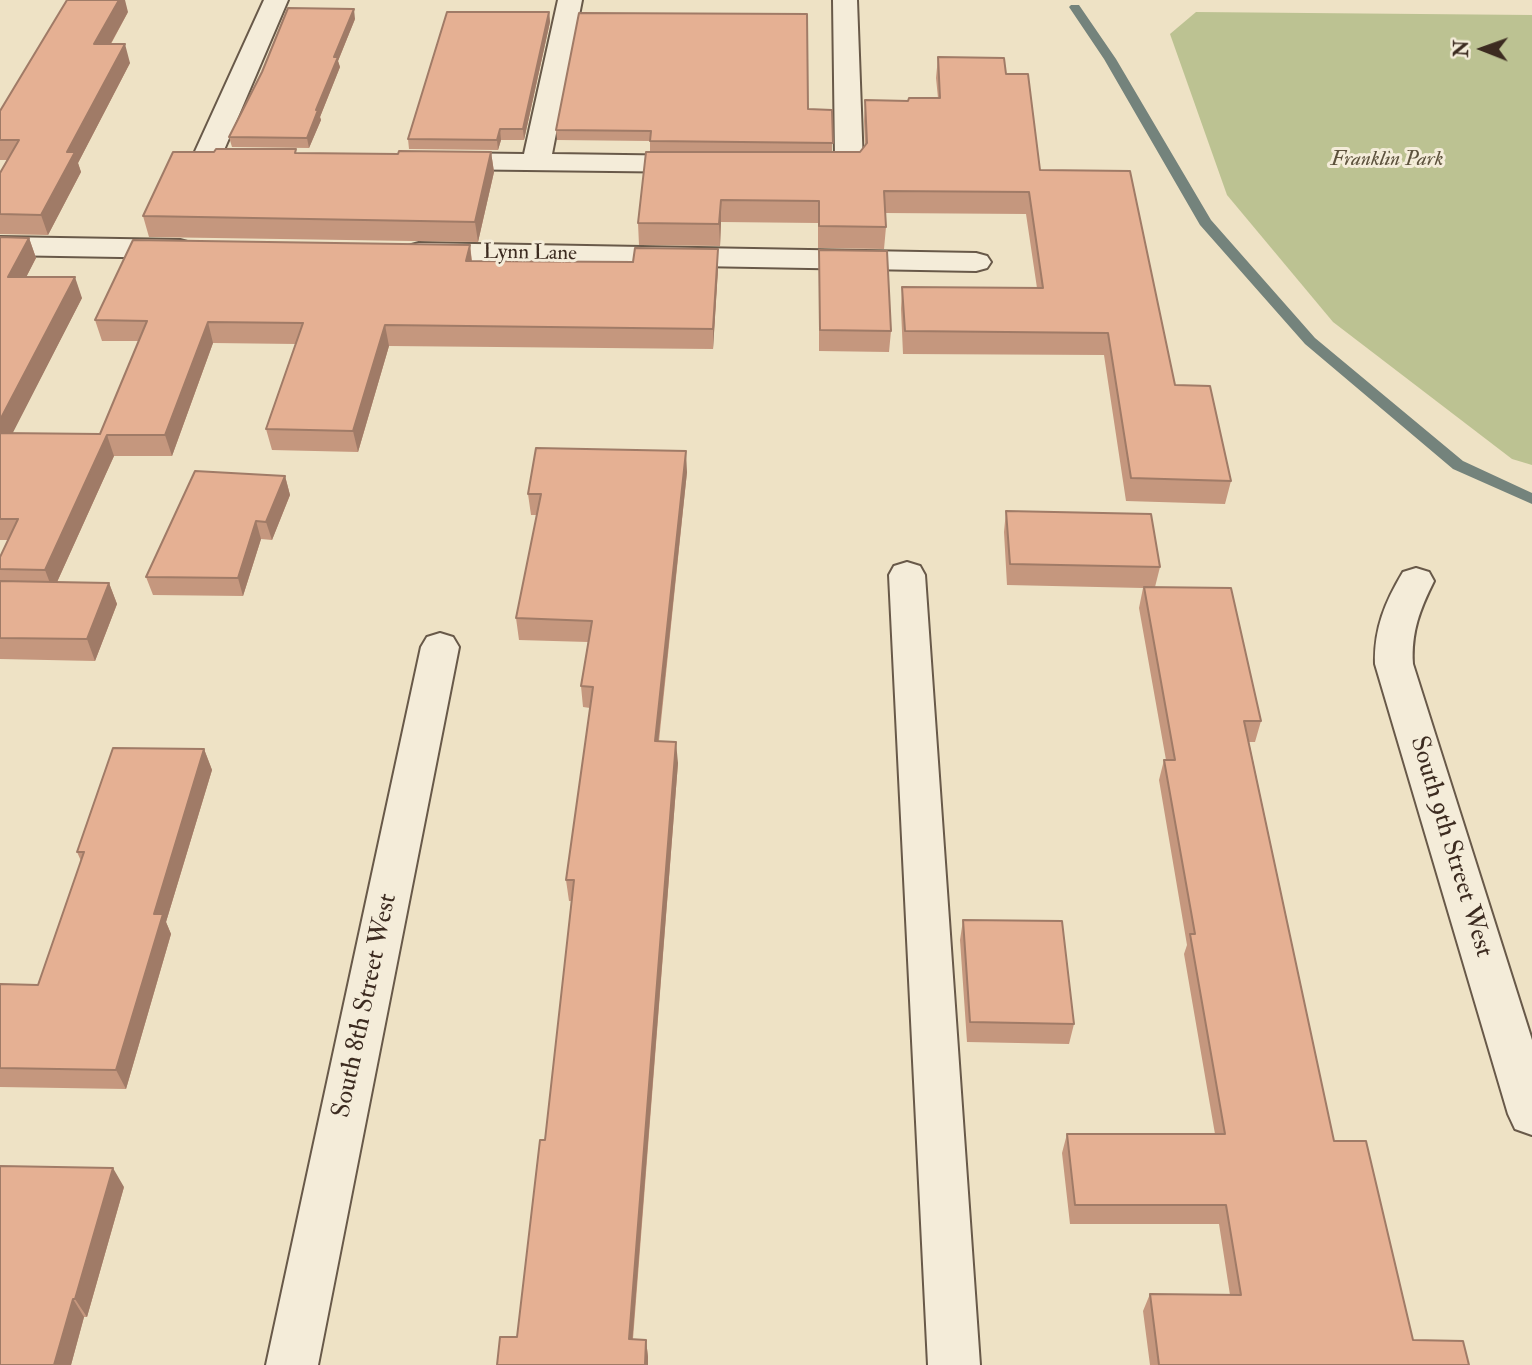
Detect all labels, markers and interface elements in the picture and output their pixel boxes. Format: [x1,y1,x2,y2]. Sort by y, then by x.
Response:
north arrow [1448,14,1518,84]
text: N [1450,40,1474,57]
park label: Franklin Park [1331,147,1443,173]
street label: Lynn Lane [483,241,577,267]
street label: South 9th Street West [1402,733,1498,961]
street label: South 8th Street West [327,891,405,1121]

